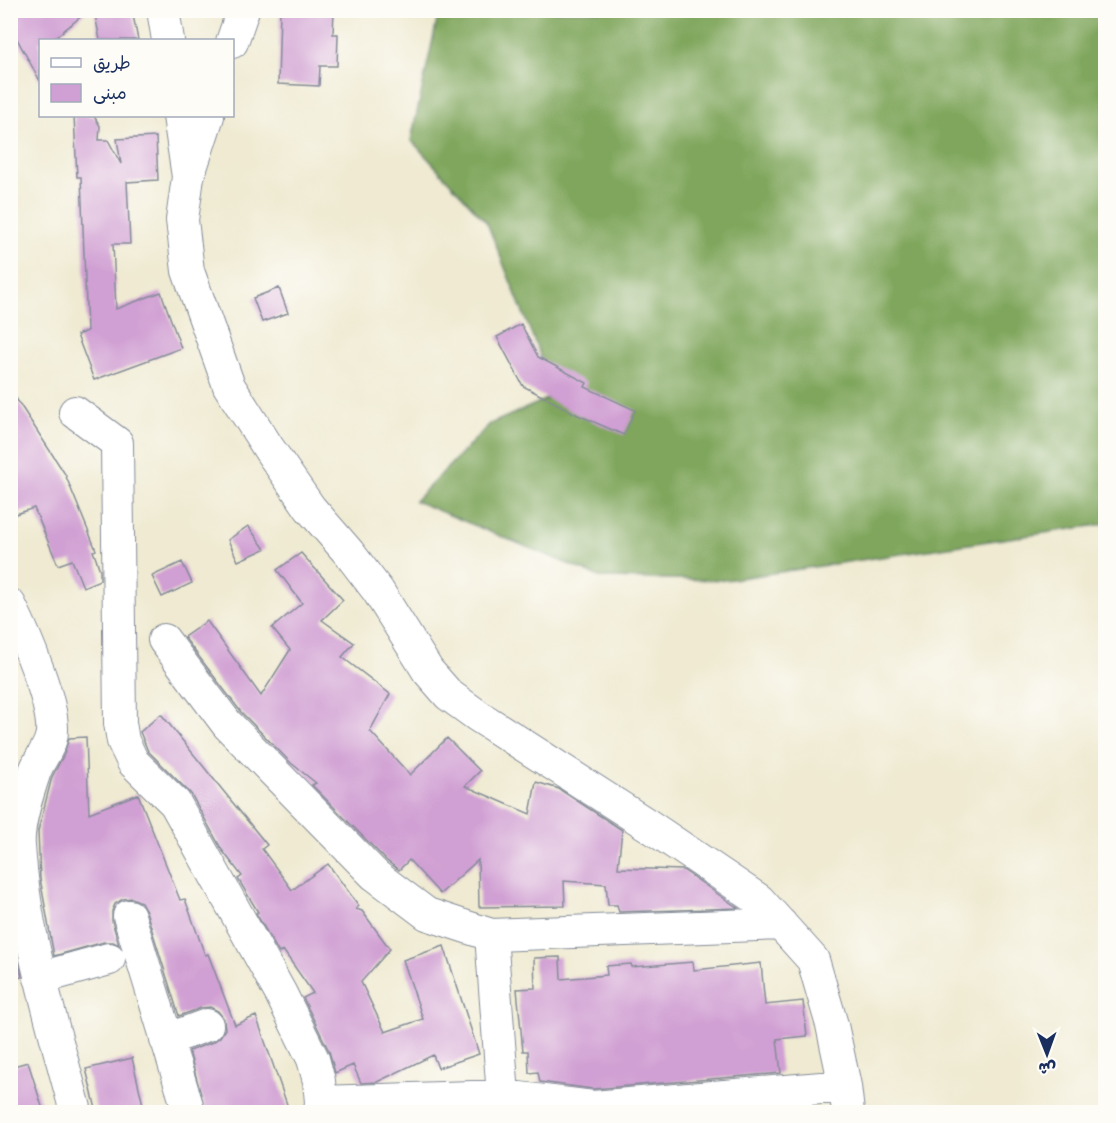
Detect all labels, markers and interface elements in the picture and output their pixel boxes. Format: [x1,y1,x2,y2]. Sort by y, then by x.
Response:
legend [39,39,234,117]
text: طريق [93,52,131,75]
text: مبنى [93,82,127,105]
north arrow [1017,1024,1077,1084]
text: ش [1038,1058,1056,1078]

